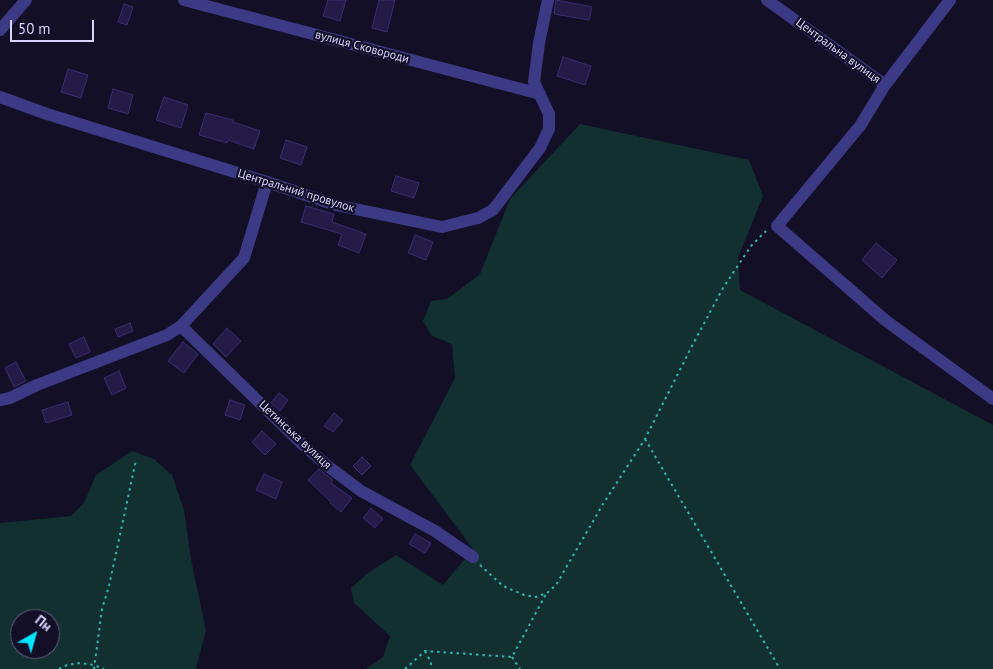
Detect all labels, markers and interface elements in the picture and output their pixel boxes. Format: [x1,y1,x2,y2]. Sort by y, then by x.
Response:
scale bar [12,10,96,42]
street label: Центральна вулиця [793,15,883,87]
text: 50 m [18,19,51,38]
street label: вулиця Сковороди [313,28,411,66]
street label: Центральний провулок [236,166,356,216]
street label: Цетинська вулиця [256,398,334,472]
north arrow [10,609,60,659]
text: Пн [32,611,56,635]

